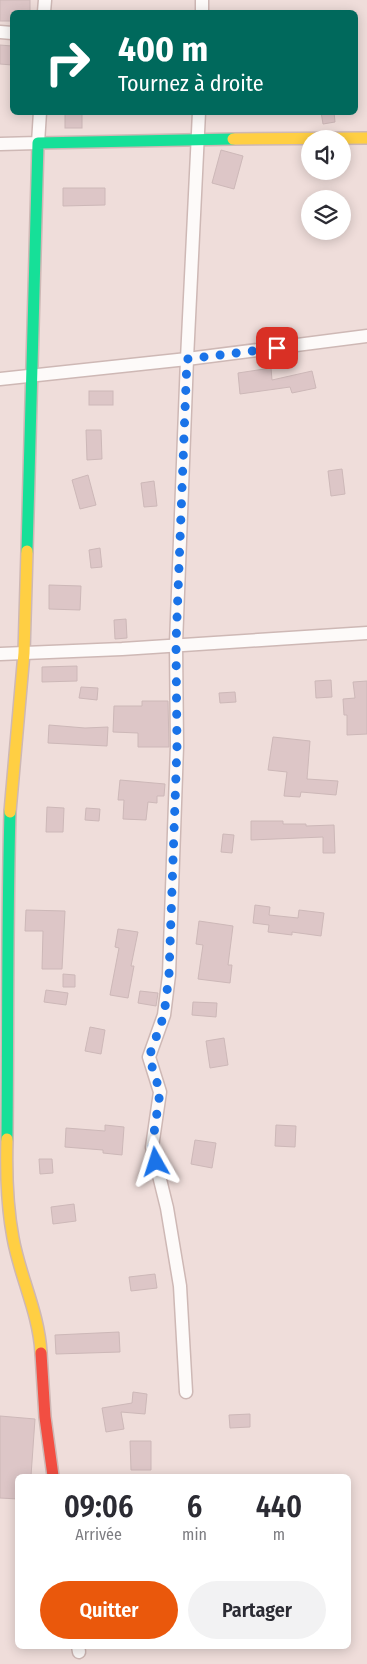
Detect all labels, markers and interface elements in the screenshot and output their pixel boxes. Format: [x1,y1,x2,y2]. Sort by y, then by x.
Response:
text: 400 m [118,28,208,70]
icon: right [35,30,100,95]
text: Tournez à droite [118,70,264,97]
map controls [301,130,351,240]
button: sound [301,130,351,180]
button: layers [301,190,351,240]
pin [256,327,298,369]
icon: arrive [263,334,291,362]
position arrow [129,1135,181,1187]
text: 09:06 [64,1489,133,1525]
text: 6 [187,1489,202,1525]
text: 440 [256,1489,302,1525]
text: Arrivée [75,1525,122,1544]
text: min [182,1525,207,1544]
text: m [273,1525,285,1544]
button: Quitter [40,1581,178,1639]
button: Partager [188,1581,326,1639]

